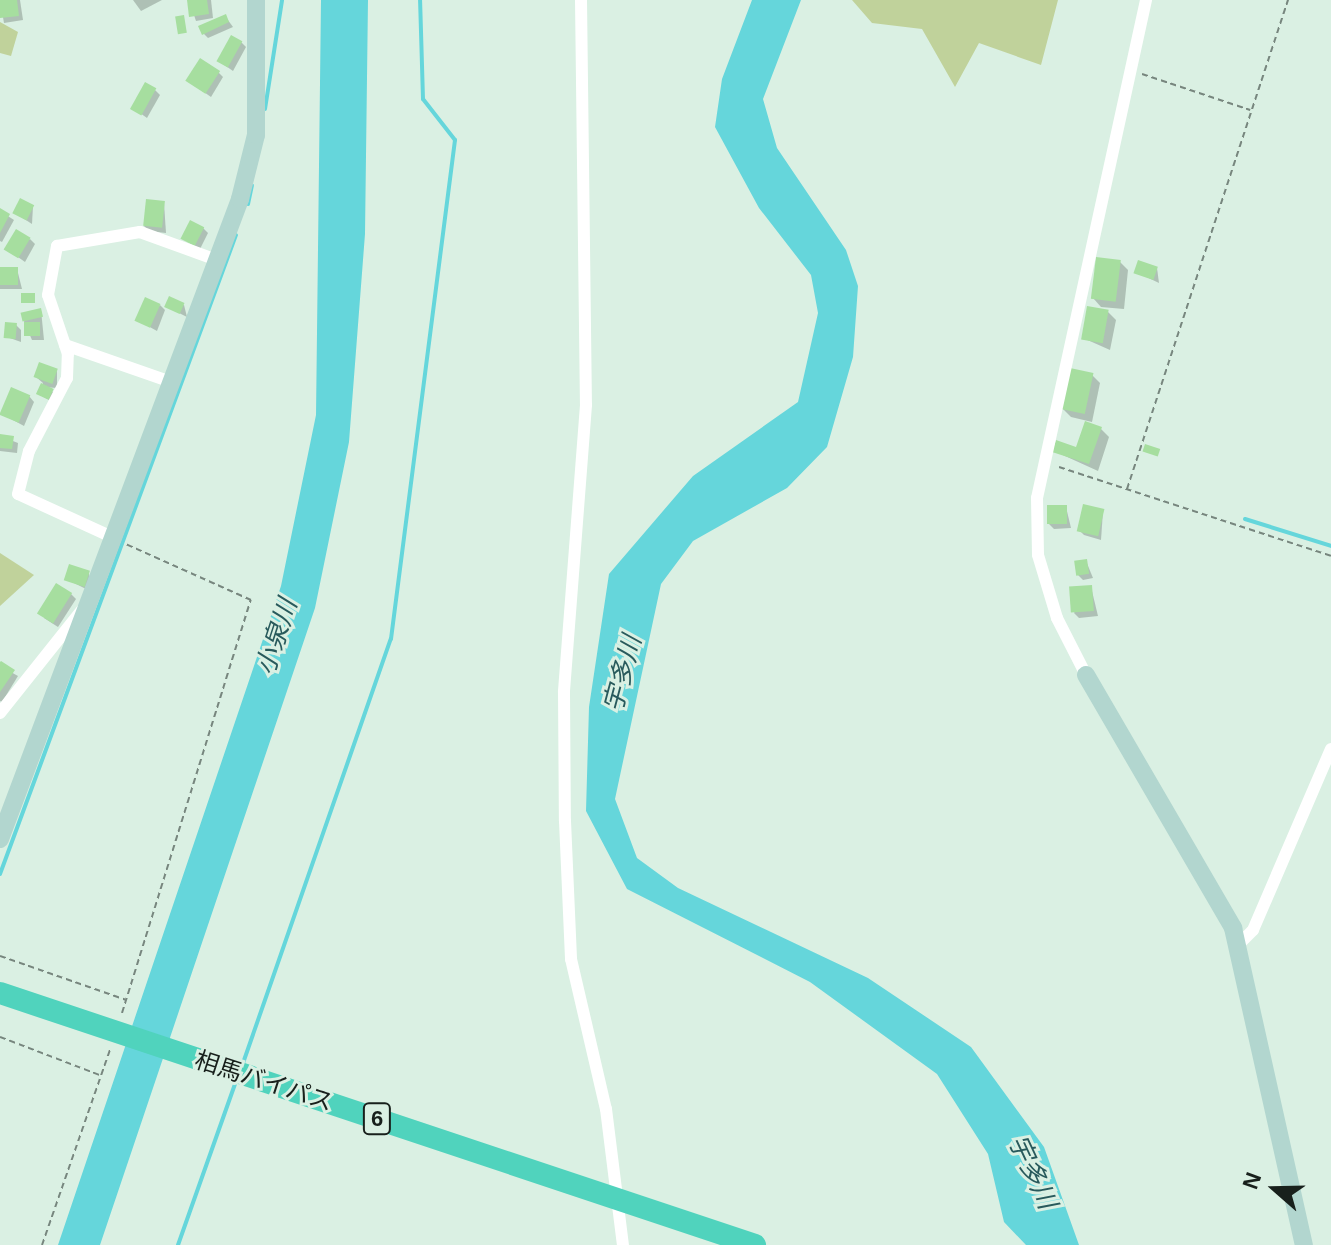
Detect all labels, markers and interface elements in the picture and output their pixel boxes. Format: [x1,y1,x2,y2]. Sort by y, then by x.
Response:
water label: 小泉川 [250,595,304,679]
water label: 宇多川 [598,632,648,716]
street label: 相馬バイパス [191,1045,337,1117]
road number: 6 [361,1101,393,1137]
water label: 宇多川 [1001,1130,1063,1214]
north arrow [1235,1149,1315,1229]
text: N [1238,1169,1266,1192]

